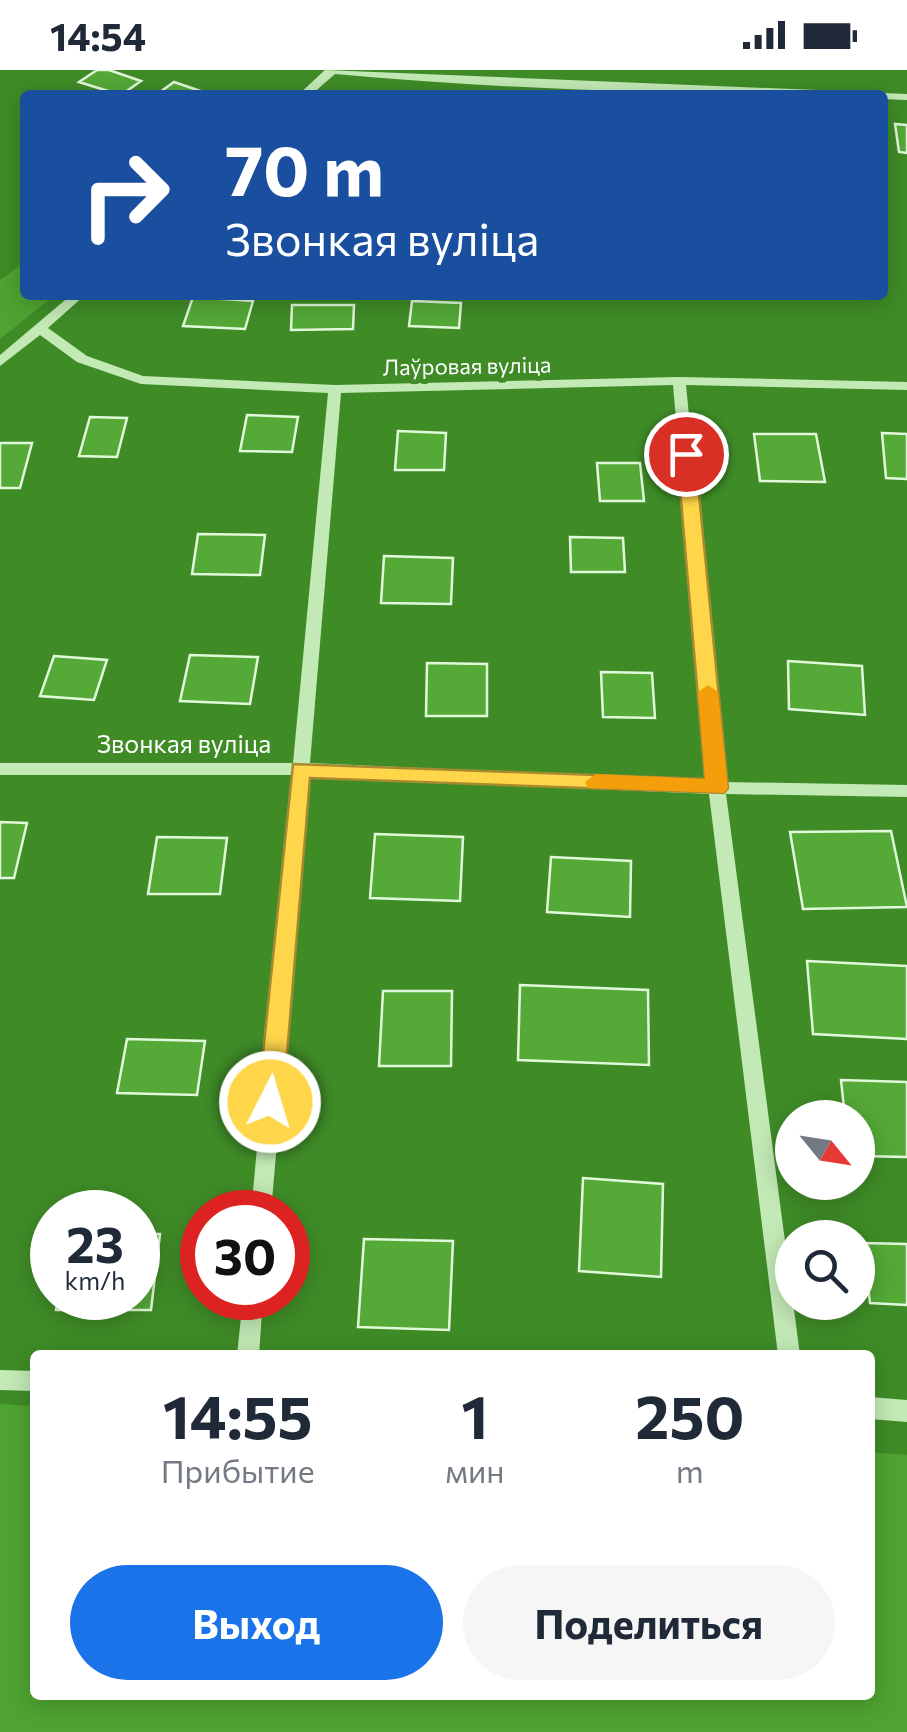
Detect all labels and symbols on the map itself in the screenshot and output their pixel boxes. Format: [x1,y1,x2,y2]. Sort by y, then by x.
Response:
street label: Лаўровая вуліца [382,351,552,380]
pin [644,412,729,497]
street label: Звонкая вуліца [97,728,271,758]
position arrow [218,1050,322,1154]
north arrow [775,1100,875,1200]
speed limit sign: 30 [180,1190,310,1320]

